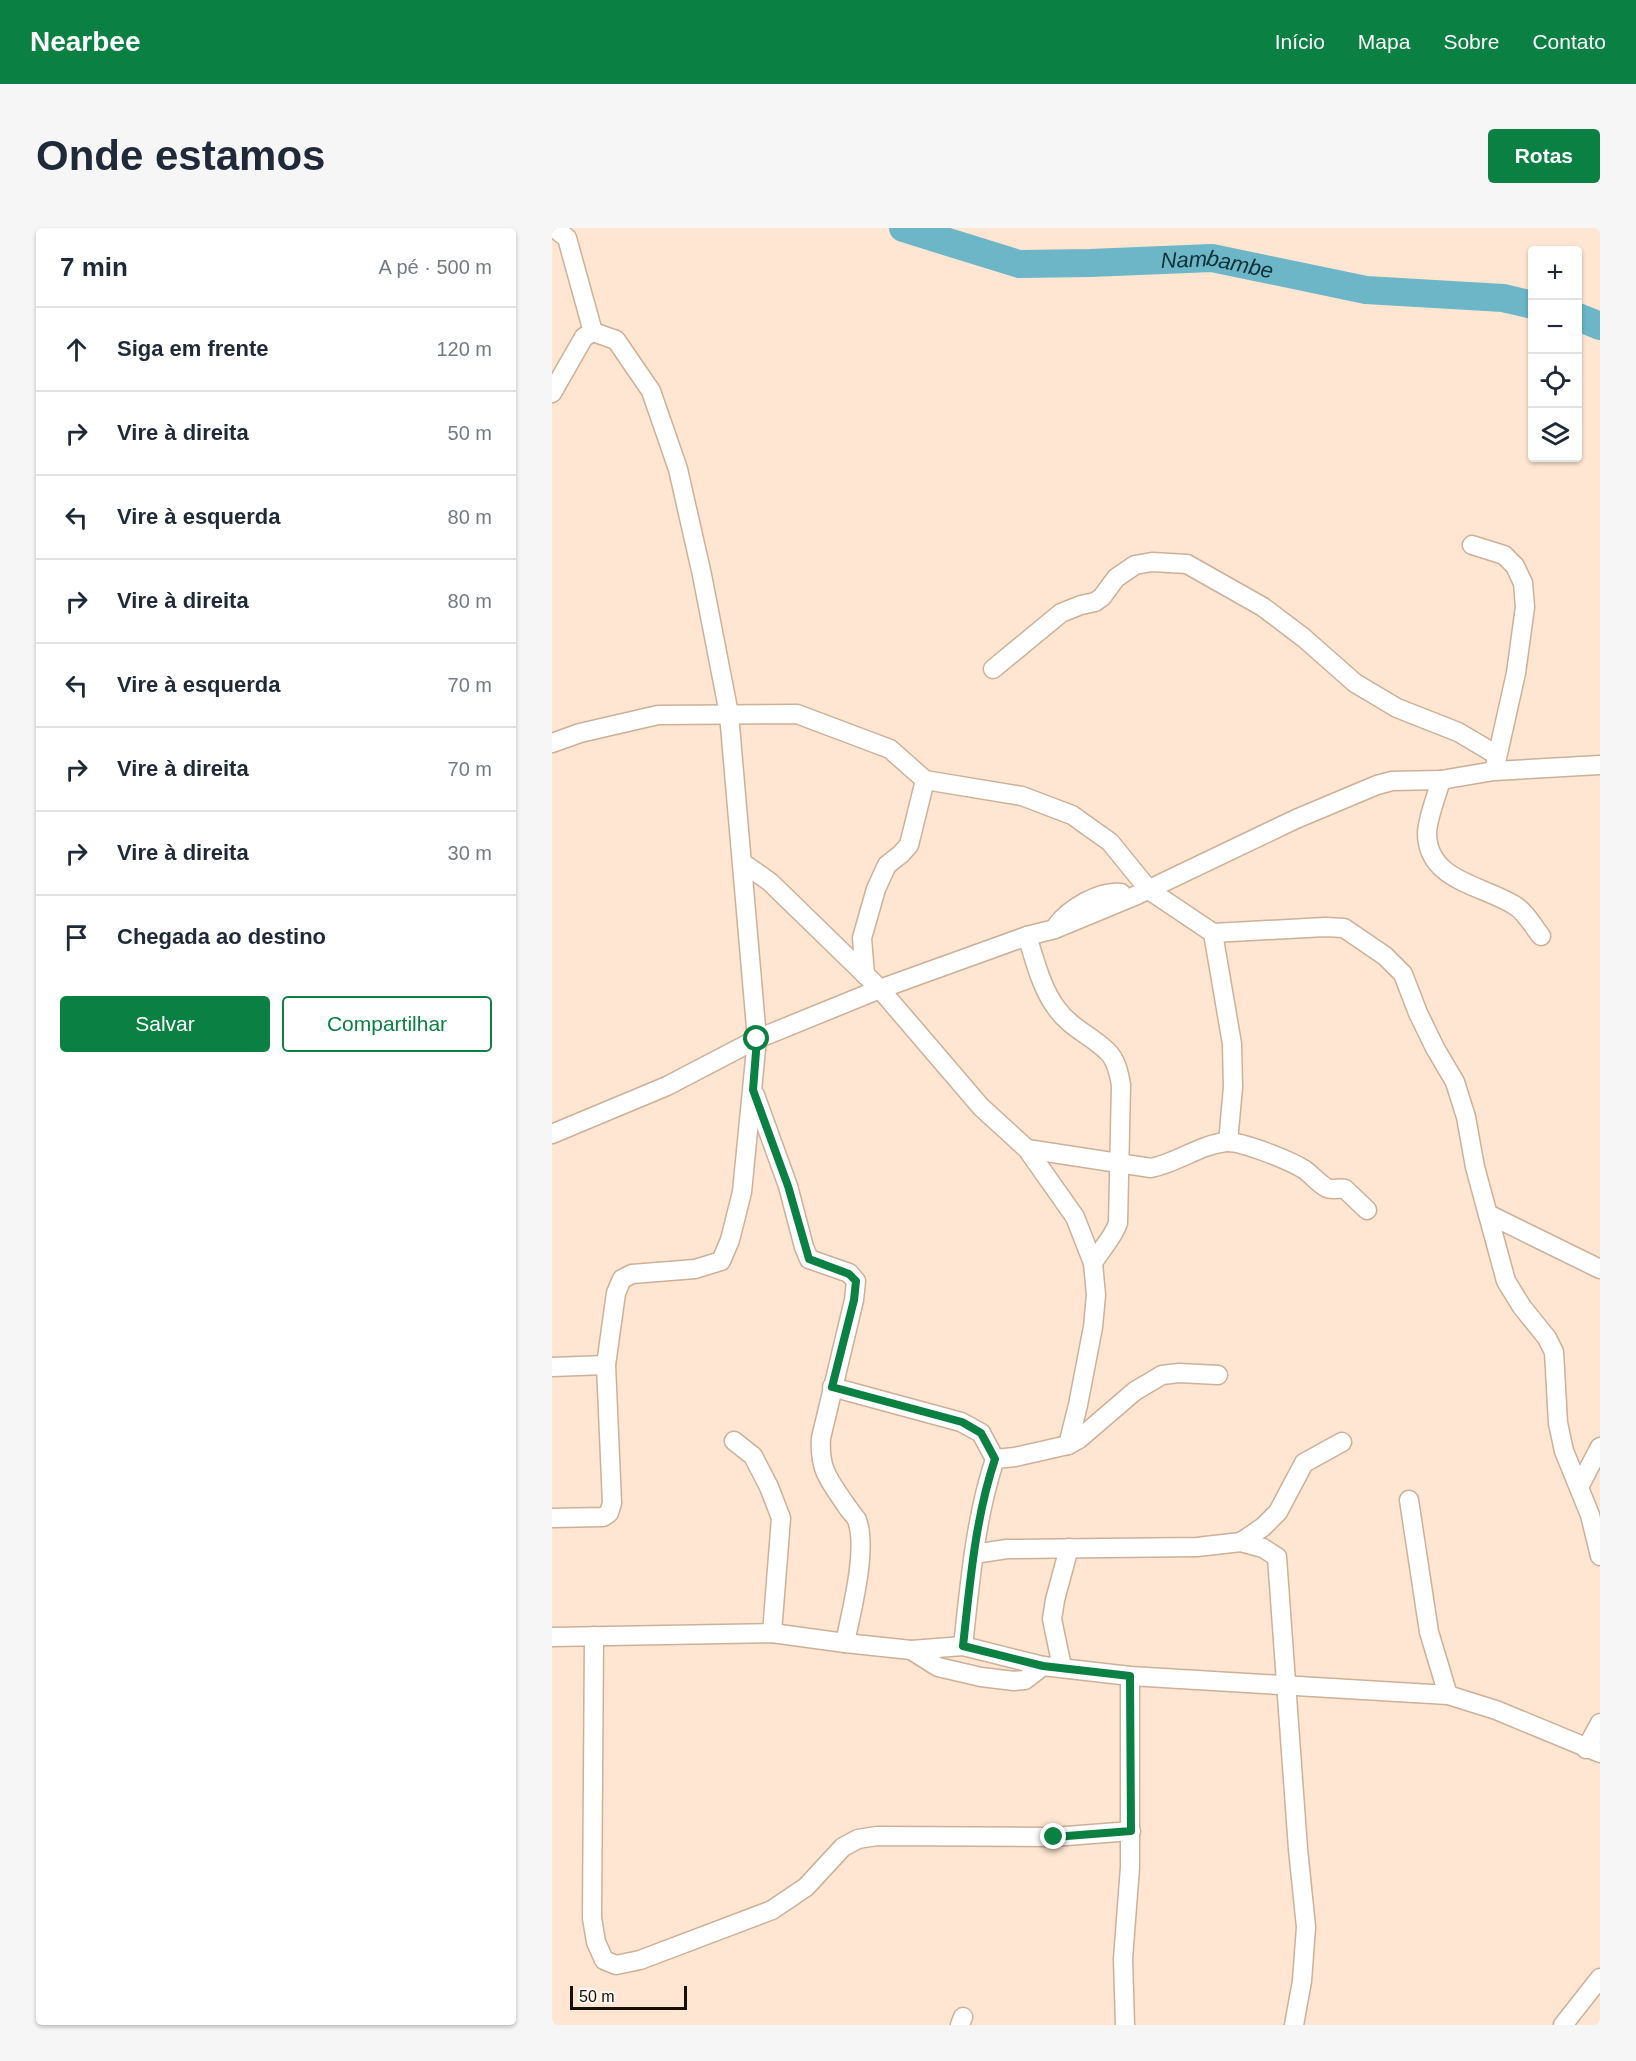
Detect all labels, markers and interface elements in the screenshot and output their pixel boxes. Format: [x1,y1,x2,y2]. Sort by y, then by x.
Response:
text: Nearbee [30,26,141,57]
text: Início [1275,30,1325,53]
text: Mapa [1358,30,1410,53]
text: Sobre [1443,30,1499,53]
text: Contato [1532,30,1606,53]
button: Rotas [1488,129,1600,183]
text: Onde estamos [36,132,325,179]
water label: Nambambe [1160,245,1276,283]
map controls [1528,246,1582,462]
button: + [1528,246,1582,300]
text: 7 min [60,252,128,282]
text: A pé · 500 m [379,256,492,278]
button: − [1528,300,1582,354]
icon: ahead [60,333,93,366]
text: Siga em frente [117,336,269,361]
text: 120 m [436,338,492,360]
button: locate [1528,354,1582,408]
button: layers [1528,408,1582,462]
icon: right [60,417,93,450]
text: Vire à direita [117,420,249,445]
text: 50 m [448,422,492,444]
icon: left [60,501,93,534]
text: Vire à esquerda [117,504,280,529]
text: 80 m [448,506,492,528]
icon: right [60,585,93,618]
text: Vire à direita [117,588,249,613]
text: 80 m [448,590,492,612]
icon: left [60,669,93,702]
text: Vire à esquerda [117,672,280,697]
text: 70 m [448,674,492,696]
icon: right [60,753,93,786]
text: Vire à direita [117,756,249,781]
text: 70 m [448,758,492,780]
icon: right [60,837,93,870]
text: Vire à direita [117,840,249,865]
text: 30 m [448,842,492,864]
icon: arrive [60,921,93,954]
text: Chegada ao destino [117,924,326,949]
button: Salvar [60,996,270,1052]
button: Compartilhar [282,996,492,1052]
route start [743,1025,769,1051]
route end [1040,1823,1066,1849]
scale bar [570,1983,687,2010]
text: 50 m [579,1988,615,2005]

